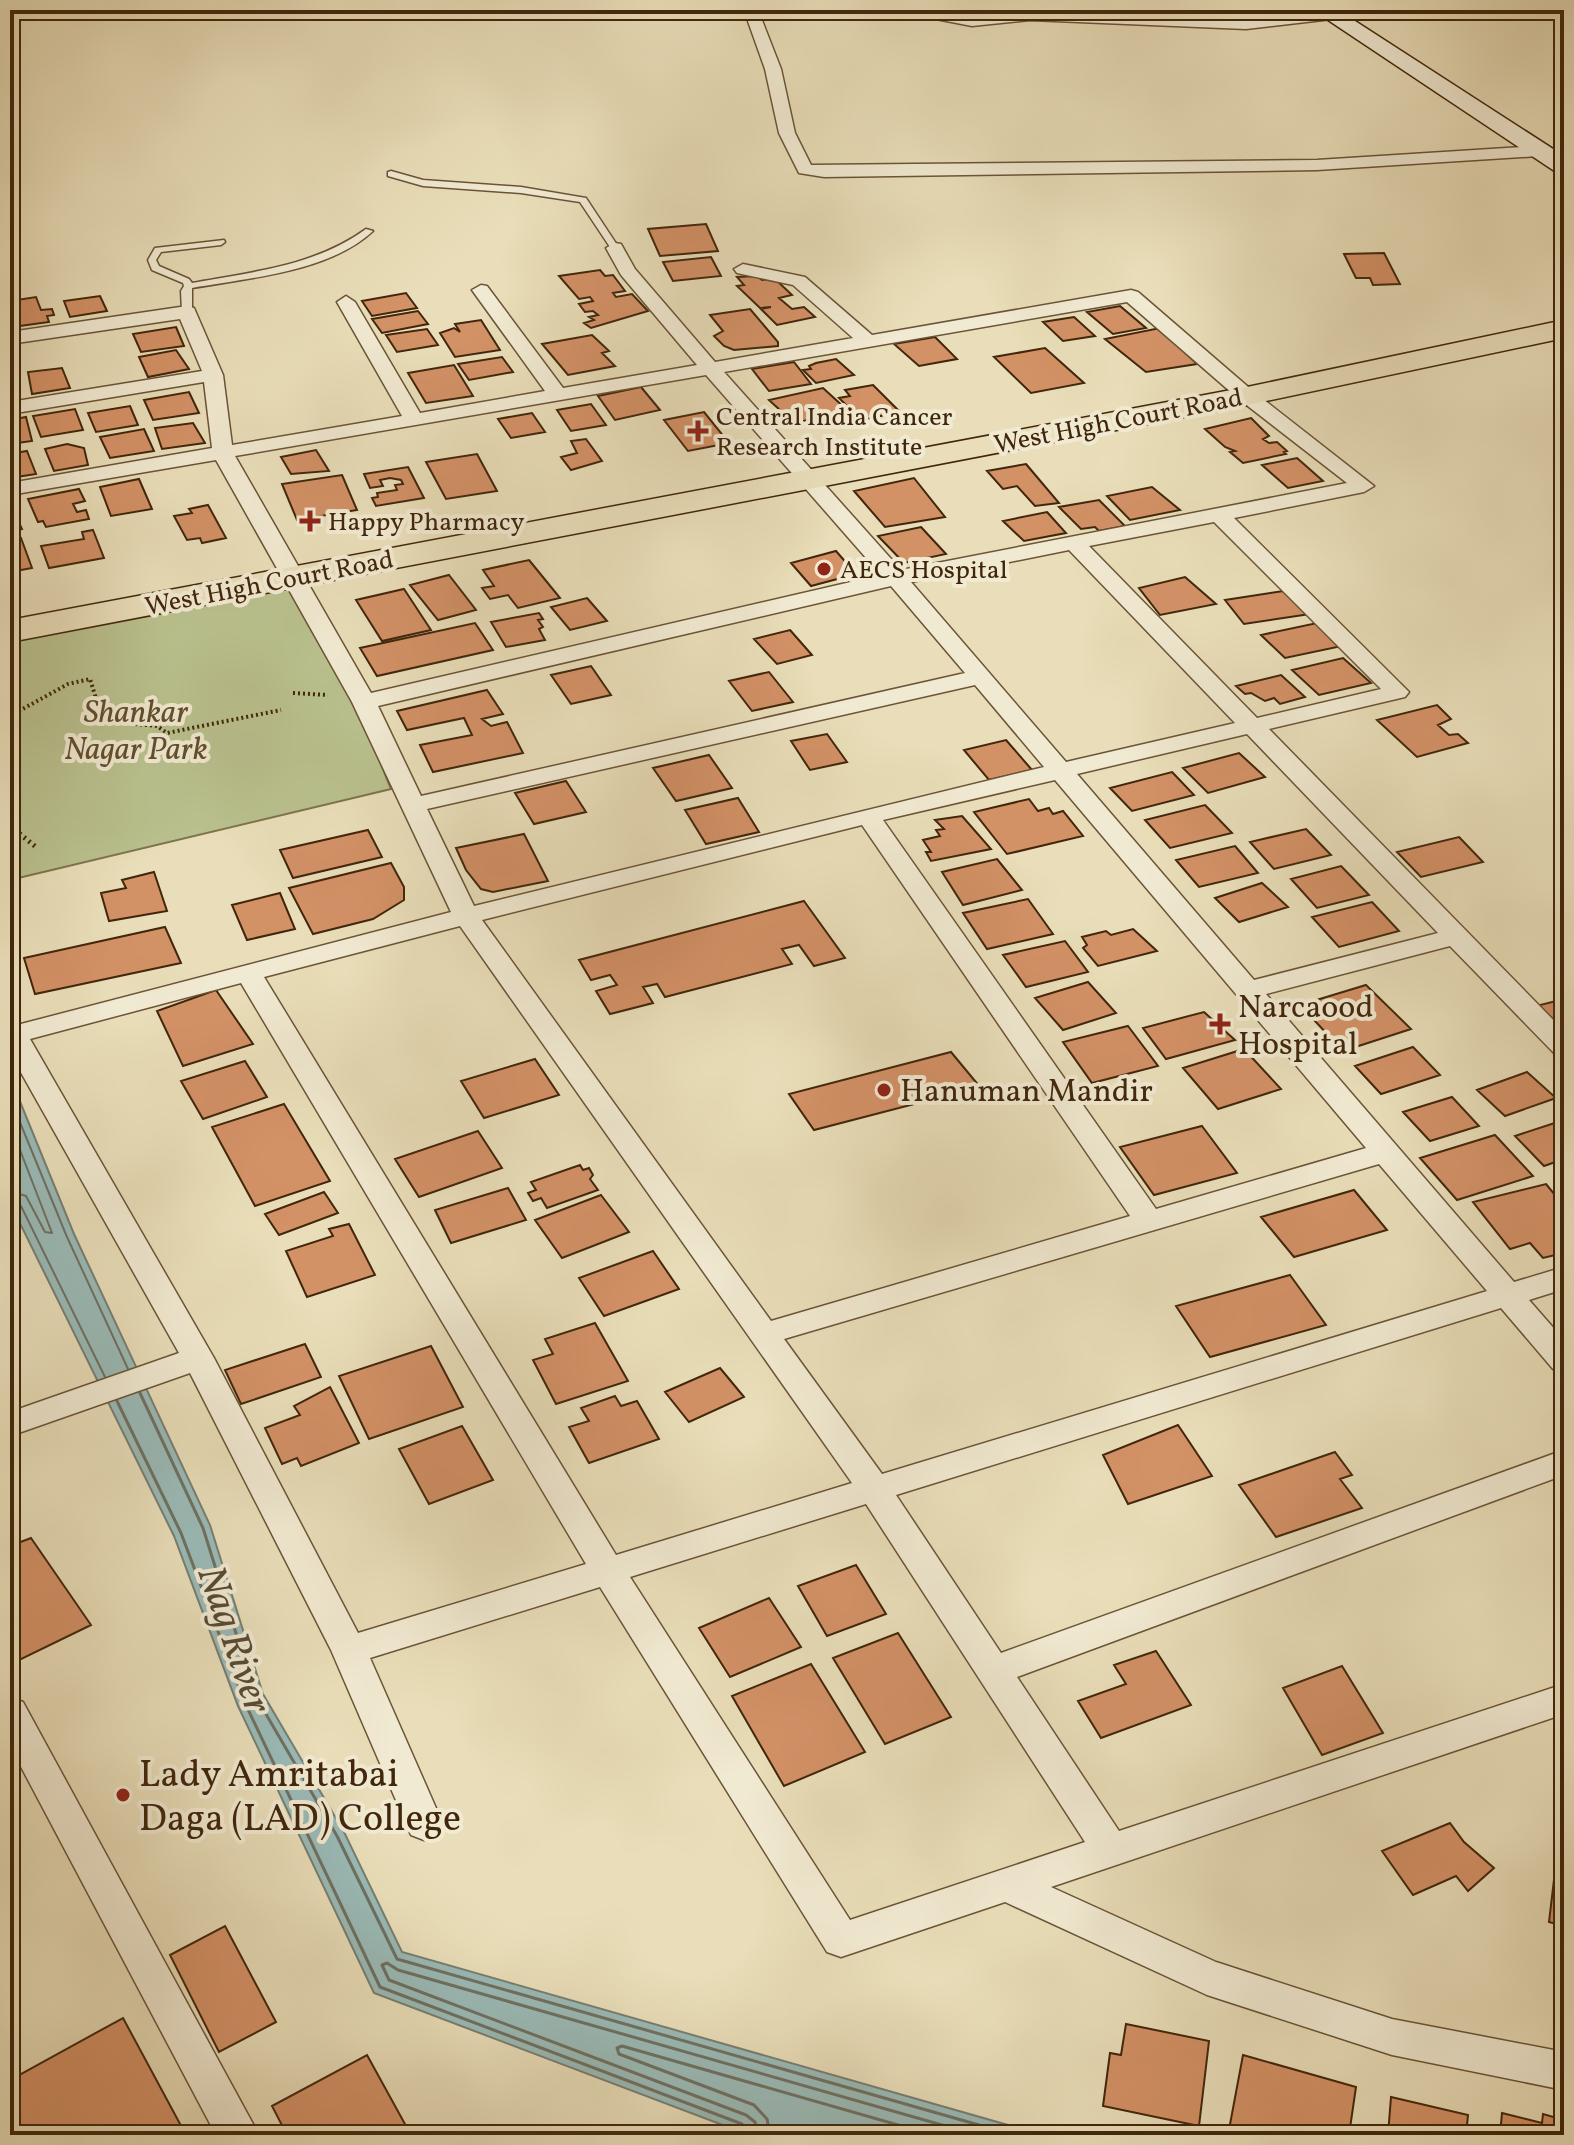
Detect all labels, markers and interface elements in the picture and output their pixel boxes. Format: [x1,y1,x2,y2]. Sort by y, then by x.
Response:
street label: West High Court Road [991,380,1246,464]
place label: Central India Cancer Research Institute [716,400,953,466]
marker: Central India Cancer Research Institute [687,420,709,442]
place label: Happy Pharmacy [328,505,525,541]
marker: Happy Pharmacy [299,510,321,532]
street label: West High Court Road [142,542,397,626]
place label: AECS Hospital [840,553,1008,589]
marker: AECS Hospital [815,560,833,578]
park label: Shankar Nagar Park [64,692,208,773]
place label: Narcaood Hospital [1238,987,1373,1068]
marker: Narcaood Hospital [1209,1013,1231,1035]
place label: Hanuman Mandir [900,1071,1153,1115]
marker: Hanuman Mandir [875,1081,893,1099]
water label: Nag River [181,1559,284,1723]
place label: Lady Amritabai Daga (LAD) College [139,1750,461,1847]
marker: Lady Amritabai Daga (LAD) College [114,1786,132,1804]

